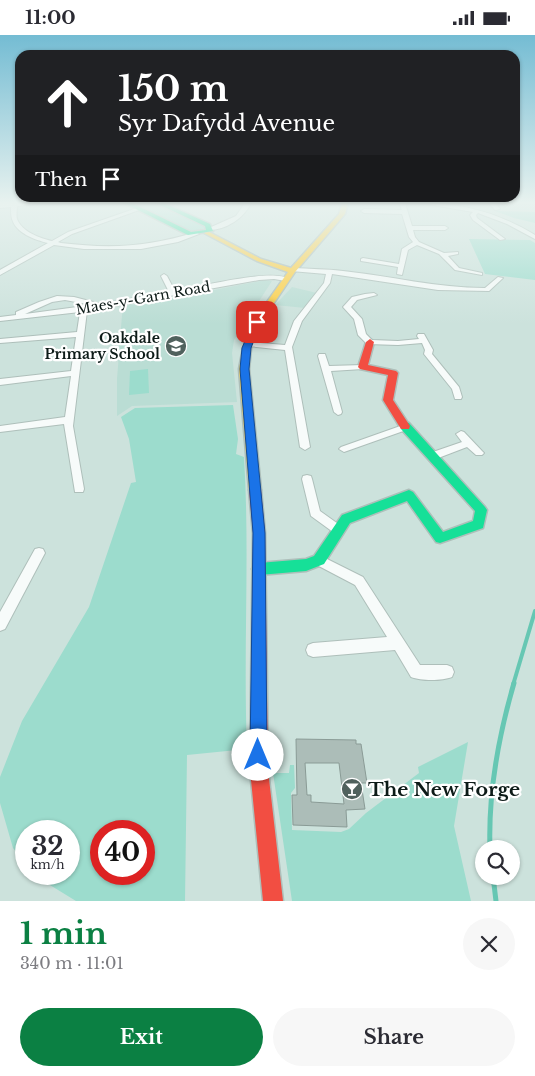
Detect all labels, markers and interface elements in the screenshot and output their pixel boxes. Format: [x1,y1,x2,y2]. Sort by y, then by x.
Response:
text: 11:00 [25,6,76,29]
text: 150 m [118,67,229,110]
icon: ahead [35,70,100,135]
text: Syr Dafydd Avenue [118,110,335,137]
icon: arrive [97,165,125,193]
text: Then [35,168,87,191]
street label: Maes-y-Garn Road [74,277,212,319]
pin [236,301,278,343]
icon: arrive [243,308,271,336]
place label: Oakdale Primary School [44,329,160,363]
school or university icon: Oakdale Primary School [164,334,188,358]
position arrow [231,728,283,780]
bar icon: The New Forge [340,777,364,801]
place label: The New Forge [368,778,520,801]
speed limit sign: 40 [90,820,155,885]
text: 32 [31,831,64,862]
map controls [475,840,520,885]
button: search [475,840,520,885]
text: km/h [30,857,65,872]
text: 1 min [20,915,107,952]
button: close [463,918,515,970]
text: 340 m · 11:01 [20,953,124,973]
button: Exit [20,1008,263,1066]
button: Share [273,1008,515,1066]

